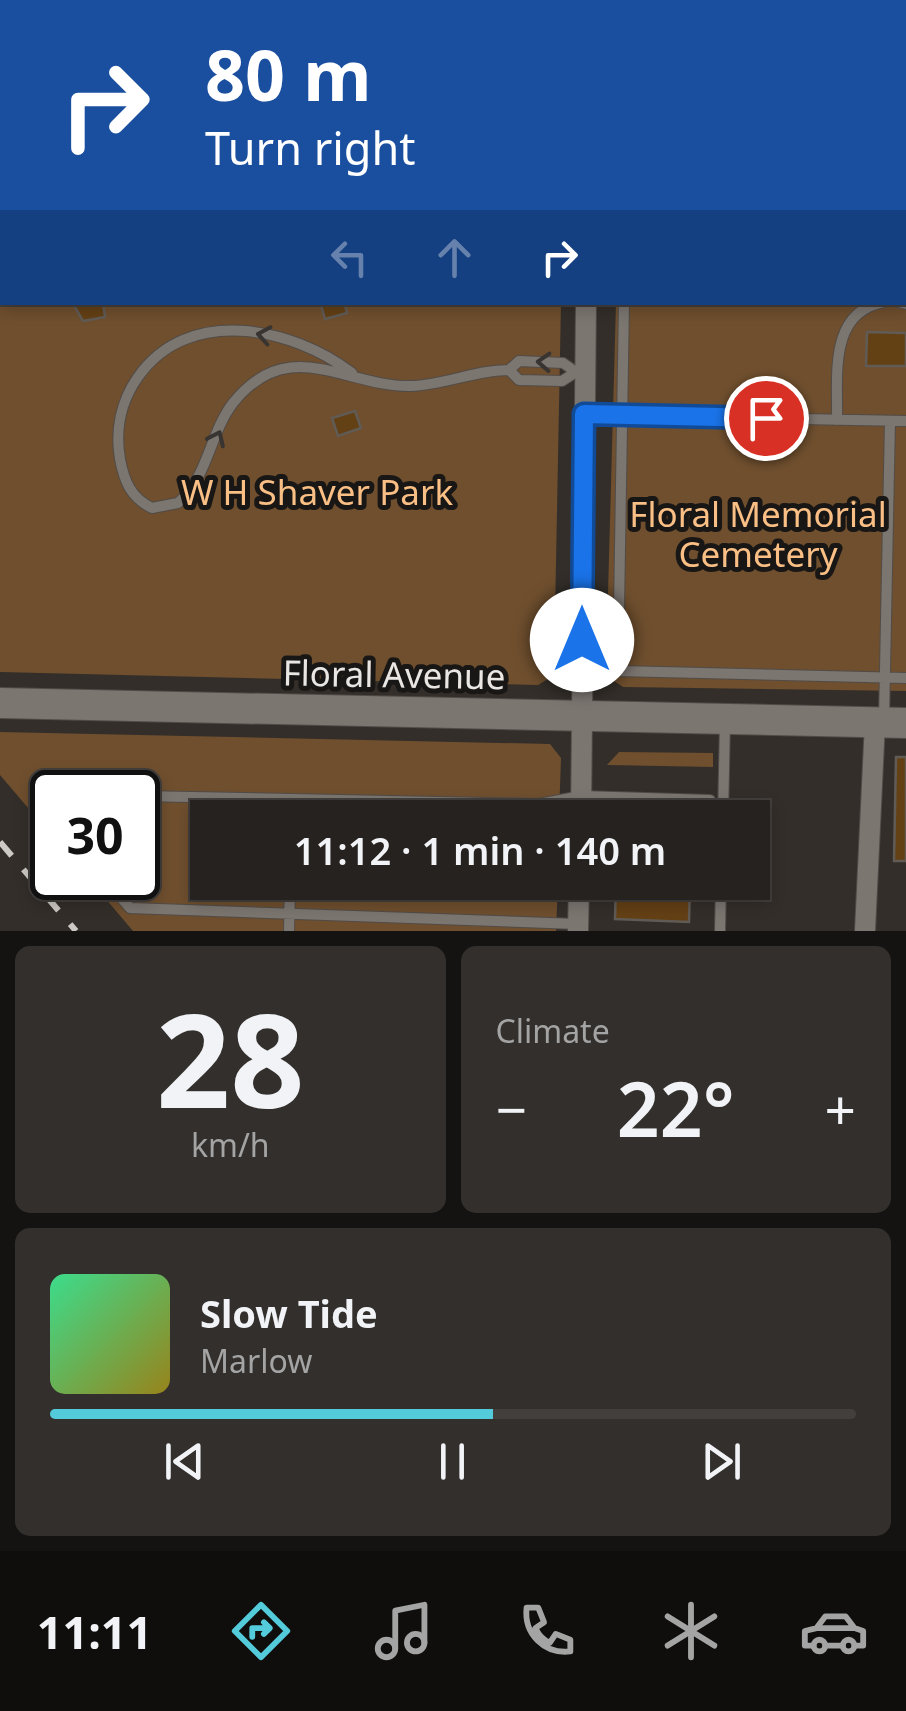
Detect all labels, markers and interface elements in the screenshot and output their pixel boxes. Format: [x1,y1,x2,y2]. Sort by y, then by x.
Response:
text: 80 m [205,26,372,122]
icon: right [40,40,170,170]
text: Turn right [205,117,416,178]
icon: left [322,230,377,285]
icon: ahead [427,230,482,285]
icon: right [532,230,587,285]
one-way arrow [256,325,273,346]
one-way arrow [535,352,551,373]
pin [724,376,809,461]
icon: arrive [739,391,794,446]
one-way arrow [204,430,224,448]
park label: W H Shaver Park [181,468,453,515]
park label: Floral Memorial Cemetery [629,490,887,577]
position arrow [530,588,634,692]
street label: Floral Avenue [282,649,506,699]
speed limit sign: 30 [30,770,160,900]
text: 11:12 · 1 min · 140 m [294,824,666,876]
text: 28 [156,969,305,1146]
text: Climate [496,1009,610,1052]
text: 22° [617,1057,735,1159]
text: − [496,1071,527,1146]
text: + [825,1071,856,1146]
text: km/h [191,1123,270,1166]
text: Slow Tide [200,1287,378,1339]
text: Marlow [200,1339,312,1382]
icon: previous [157,1434,212,1489]
icon: pause [425,1434,480,1489]
icon: next [694,1434,749,1489]
icon: directions [226,1596,296,1666]
icon: music [369,1596,439,1666]
icon: phone [512,1596,582,1666]
icon: climate [656,1596,726,1666]
icon: car [799,1596,869,1666]
text: 11:11 [37,1601,152,1662]

